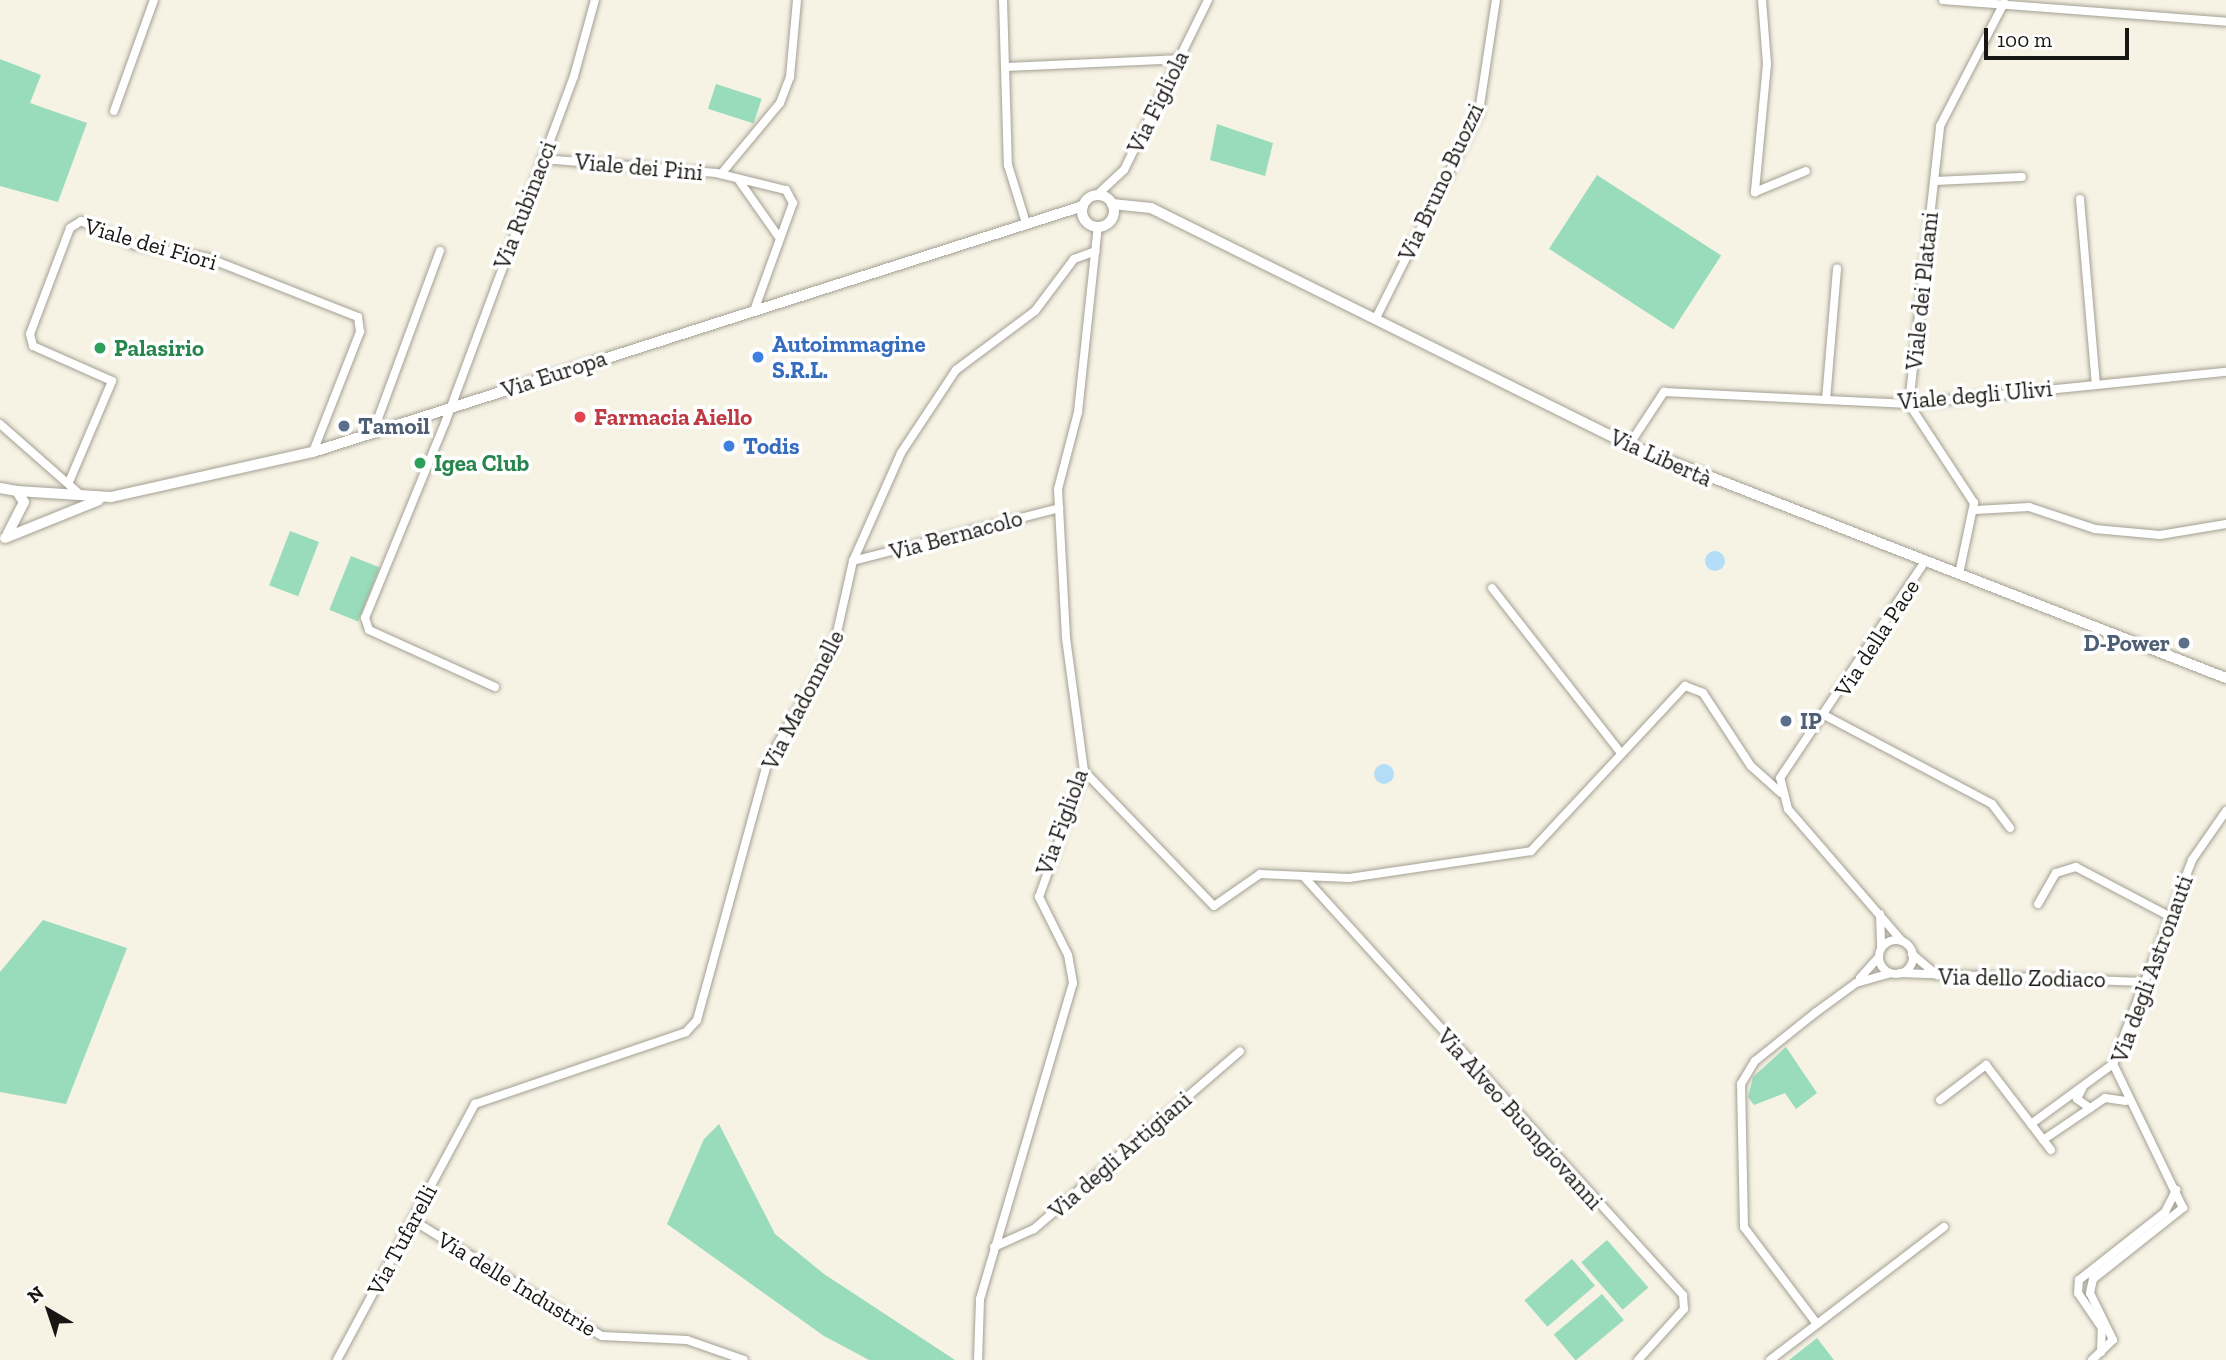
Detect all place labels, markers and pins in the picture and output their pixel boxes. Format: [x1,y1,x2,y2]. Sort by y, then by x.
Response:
place label: Autoimmagine S.R.L. [772,330,926,384]
place label: Palasirio [114,334,204,362]
marker: Palasirio [92,340,108,356]
marker: Autoimmagine S.R.L. [750,349,766,365]
place label: Farmacia Aiello [594,403,753,431]
marker: Farmacia Aiello [572,409,588,425]
place label: Tamoil [358,412,430,440]
marker: Tamoil [336,418,352,434]
place label: Todis [743,432,800,460]
marker: Todis [721,438,737,454]
place label: Igea Club [434,449,529,477]
marker: Igea Club [412,455,428,471]
place label: D-Power [2083,629,2170,657]
marker: D-Power [2176,635,2192,651]
place label: IP [1800,707,1822,735]
marker: IP [1778,713,1794,729]

